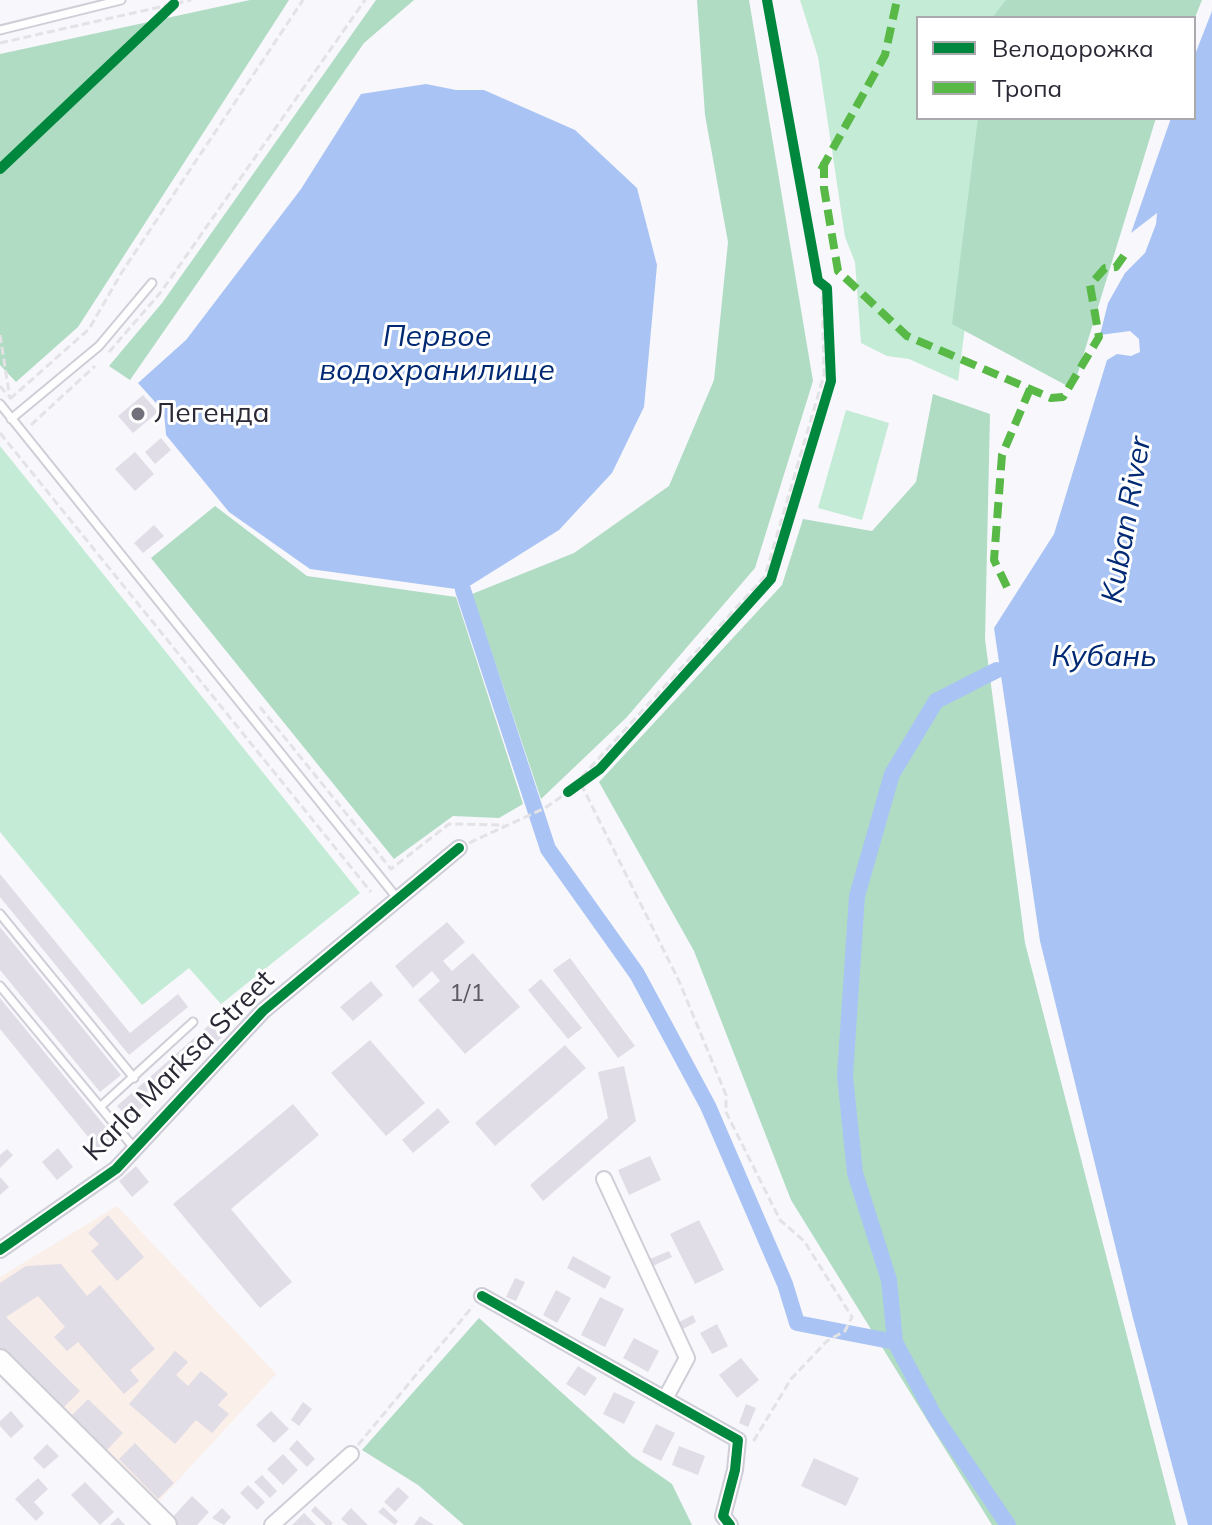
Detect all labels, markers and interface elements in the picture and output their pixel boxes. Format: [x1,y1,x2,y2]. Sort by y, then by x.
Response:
legend [916,16,1196,120]
text: Велодорожка [992,33,1154,63]
text: Тропа [992,73,1062,103]
water label: Первое водохранилище [319,319,555,390]
place label: Легенда [154,397,270,431]
marker: Легенда [129,405,147,423]
water label: Kuban River [1095,434,1159,606]
water label: Кубань [1051,639,1157,675]
street label: Karla Marksa Street [77,964,281,1168]
house number: 1/1 [449,980,485,1008]

